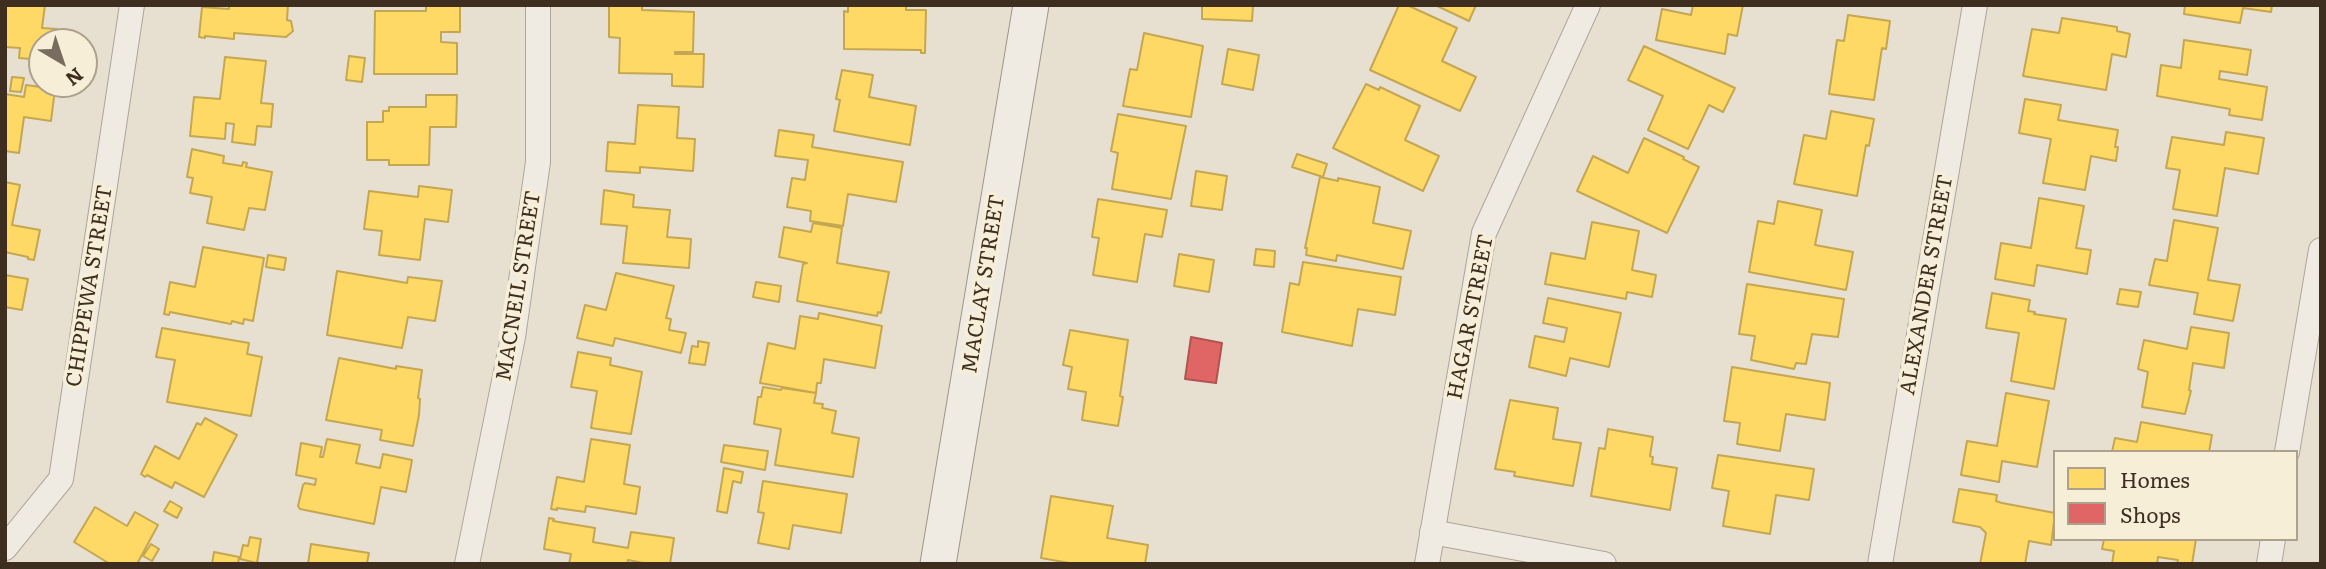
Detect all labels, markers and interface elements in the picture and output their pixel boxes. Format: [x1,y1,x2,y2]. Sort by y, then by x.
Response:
north arrow [28,28,98,98]
text: N [60,62,90,94]
street label: ALEXANDER STREET [1895,173,1959,397]
street label: CHIPPEWA STREET [62,183,118,389]
street label: MACNEIL STREET [492,189,546,383]
street label: MACLAY STREET [957,193,1011,375]
street label: HAGAR STREET [1443,232,1499,402]
legend [2053,450,2298,541]
text: Homes [2120,463,2190,494]
text: Shops [2120,498,2181,529]

